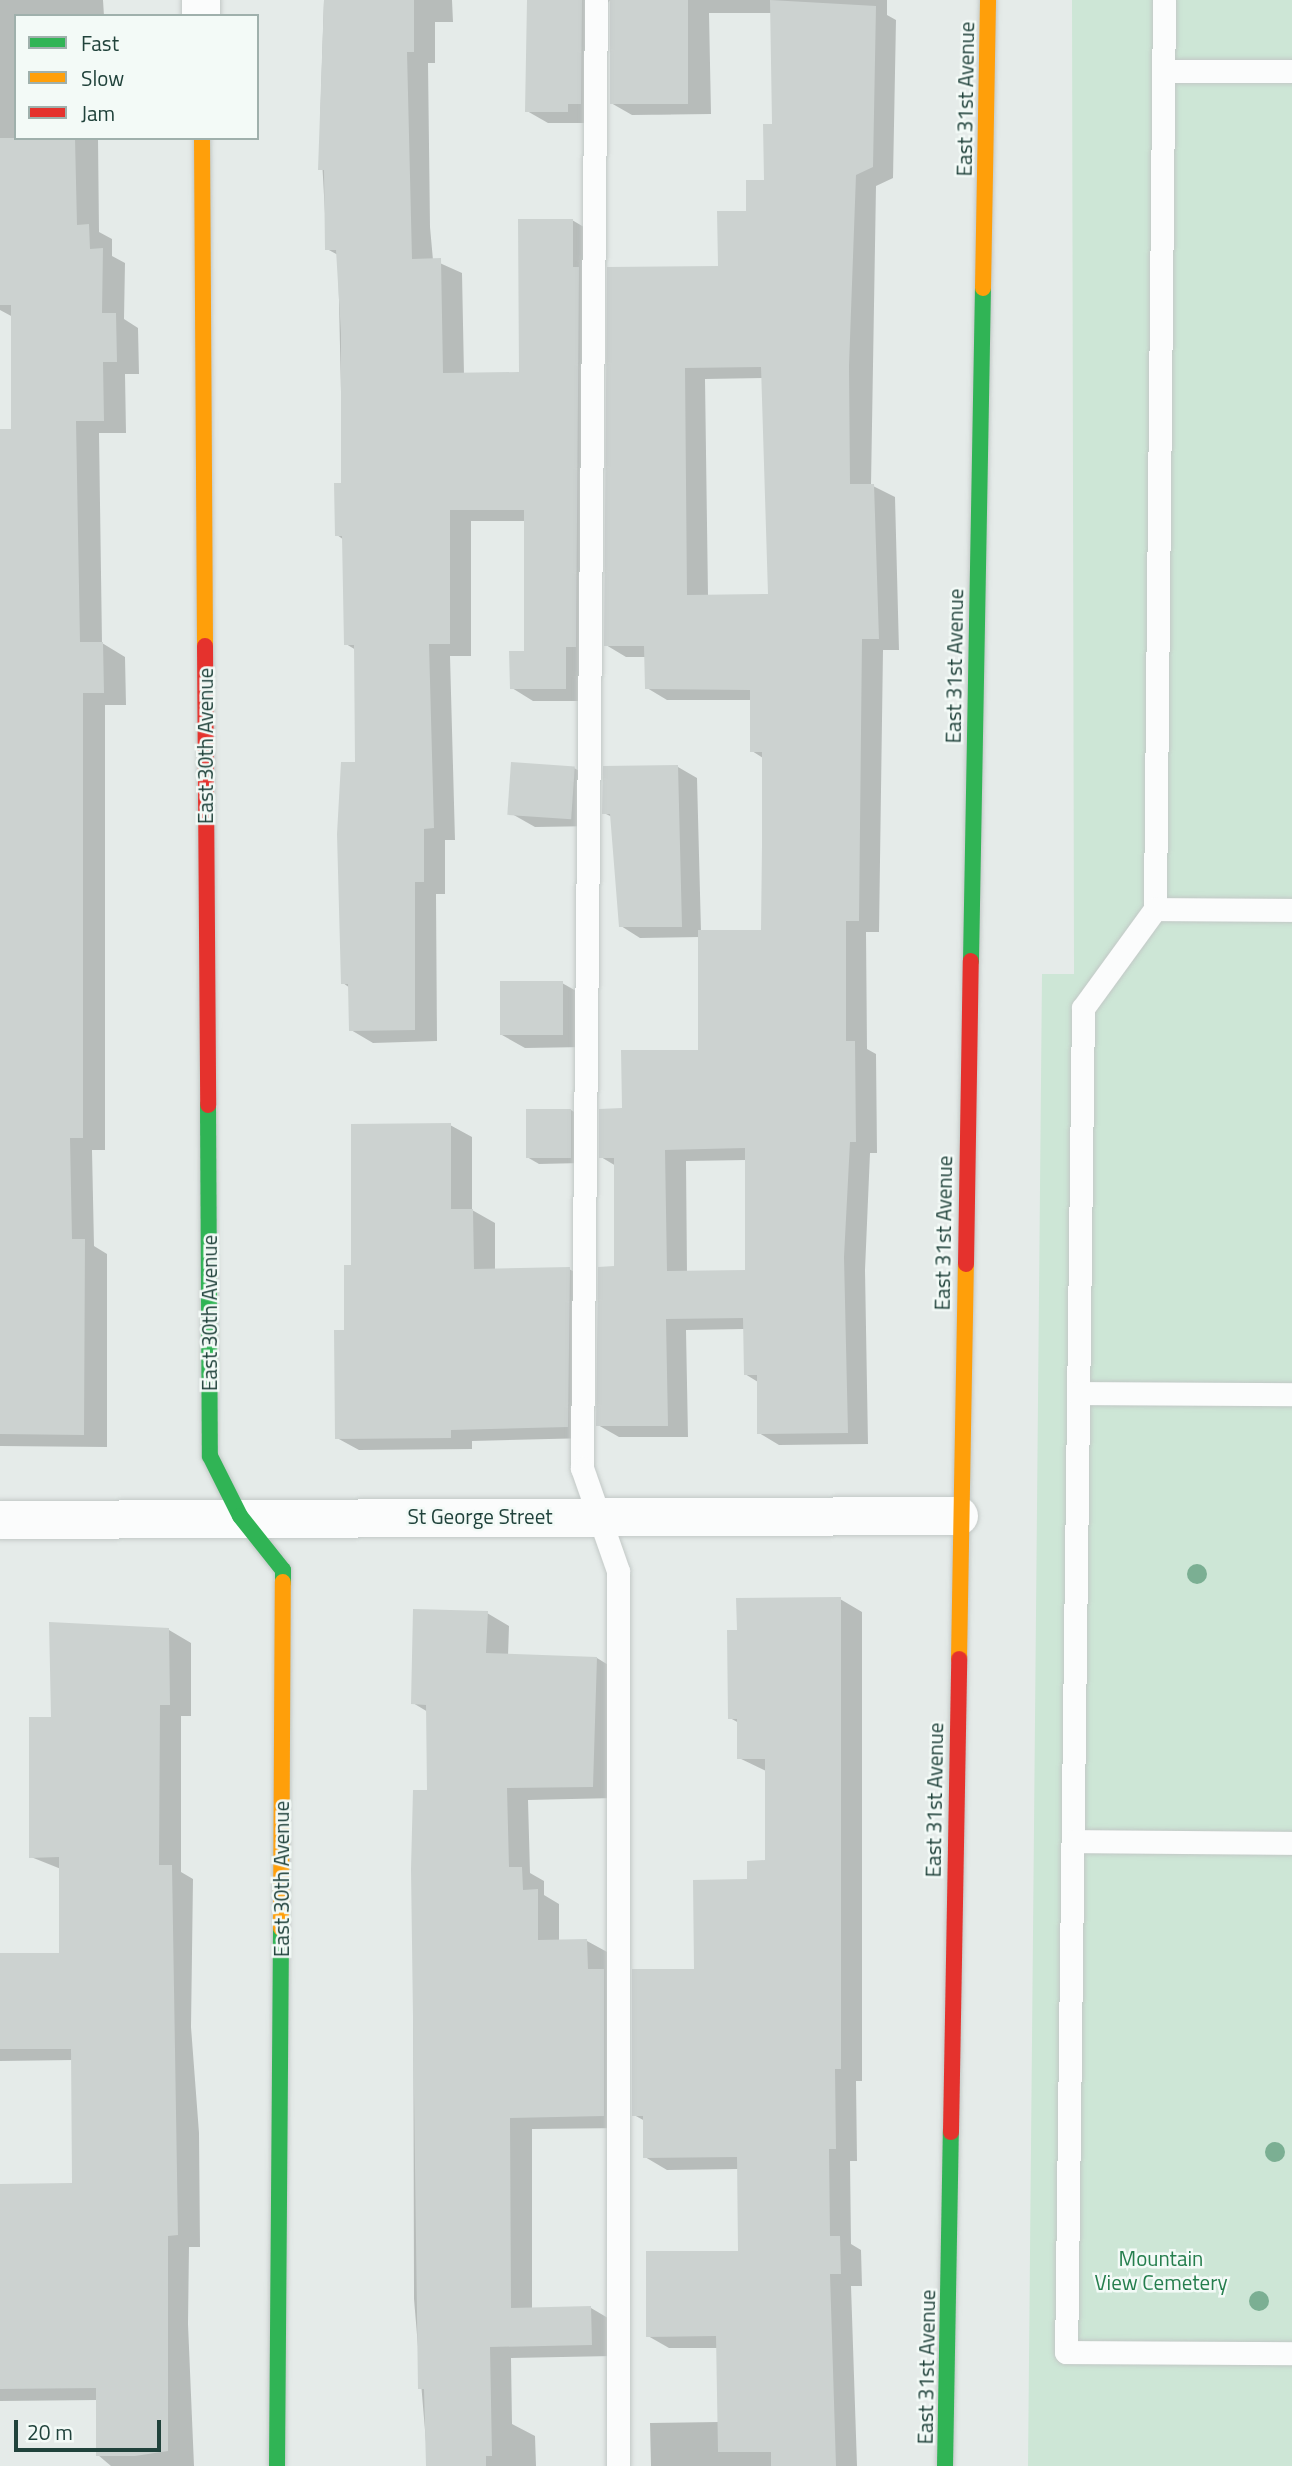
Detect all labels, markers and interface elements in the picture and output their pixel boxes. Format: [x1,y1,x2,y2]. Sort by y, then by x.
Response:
legend [14,14,259,140]
street label: East 31st Avenue [951,21,979,177]
text: Fast [81,27,119,59]
text: Slow [81,62,124,94]
text: Jam [81,97,115,129]
street label: East 31st Avenue [940,588,968,744]
street label: East 30th Avenue [192,668,218,824]
street label: East 31st Avenue [929,1155,957,1311]
street label: East 30th Avenue [196,1235,222,1391]
street label: St George Street [407,1503,553,1529]
street label: East 31st Avenue [920,1722,948,1878]
street label: East 30th Avenue [268,1801,294,1957]
park label: Mountain View Cemetery [1094,2245,1228,2295]
street label: East 31st Avenue [912,2289,940,2445]
scale bar [18,2406,164,2450]
text: 20 m [27,2416,73,2448]

